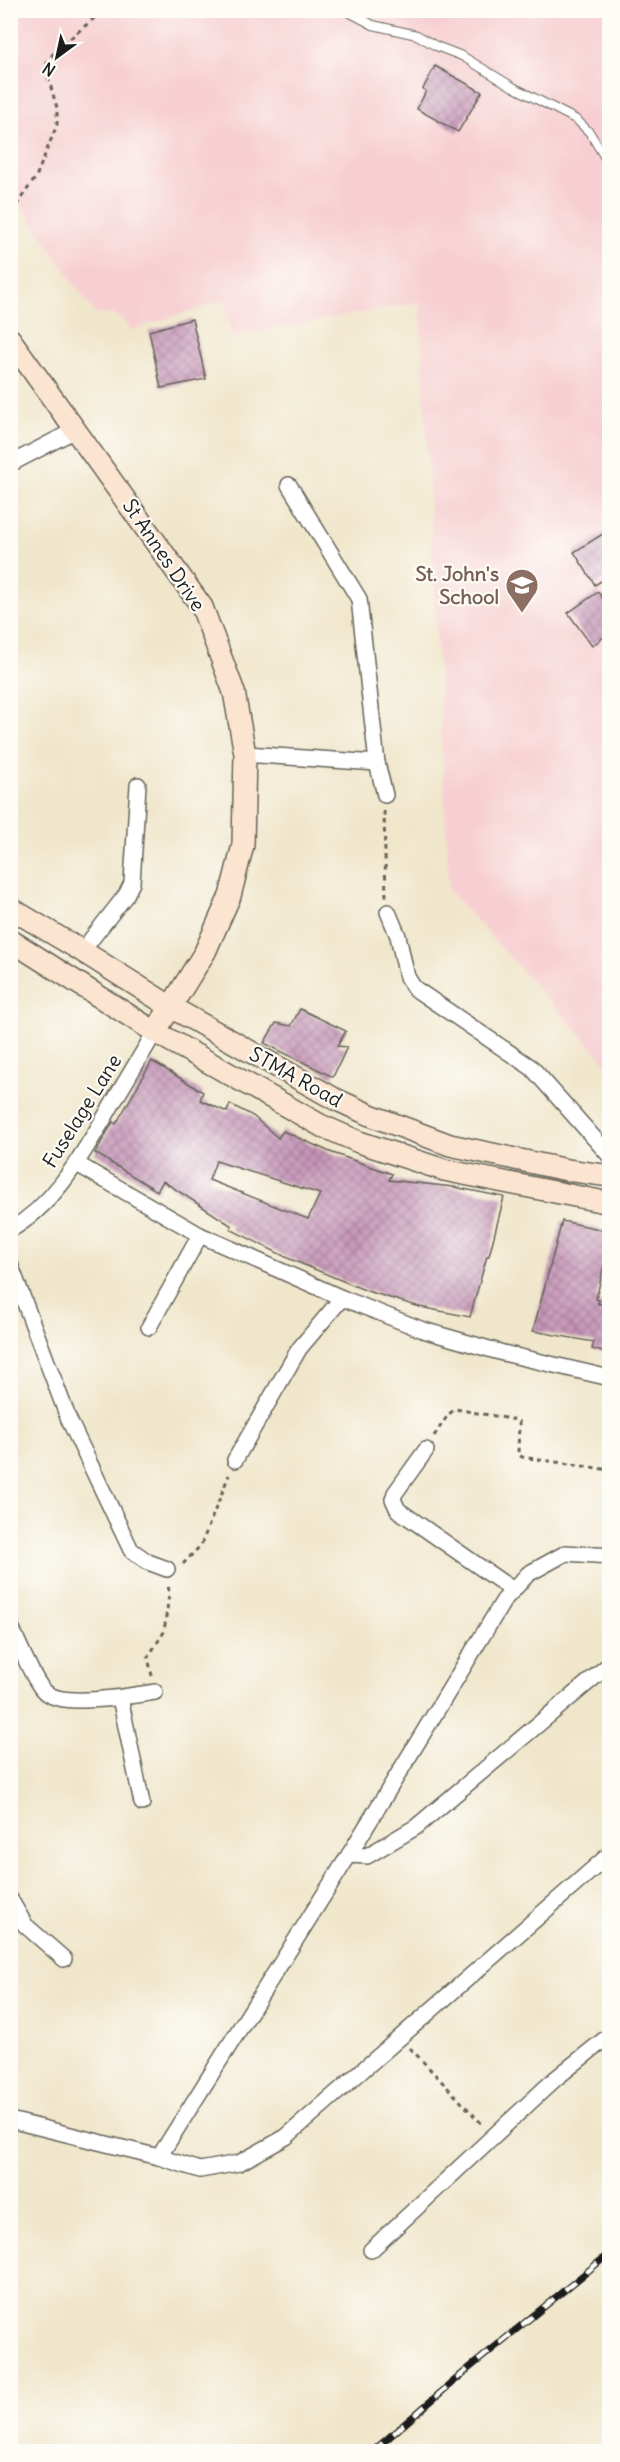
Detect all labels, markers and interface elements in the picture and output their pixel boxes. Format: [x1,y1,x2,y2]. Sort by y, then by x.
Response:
north arrow [27,27,87,87]
text: N [39,58,59,81]
street label: St Annes Drive [118,494,211,616]
place label: St. John's School [415,561,499,609]
school or university icon: St. John's School [504,567,540,614]
street label: STMA Road [245,1041,347,1112]
street label: Fuselage Lane [37,1049,126,1172]

